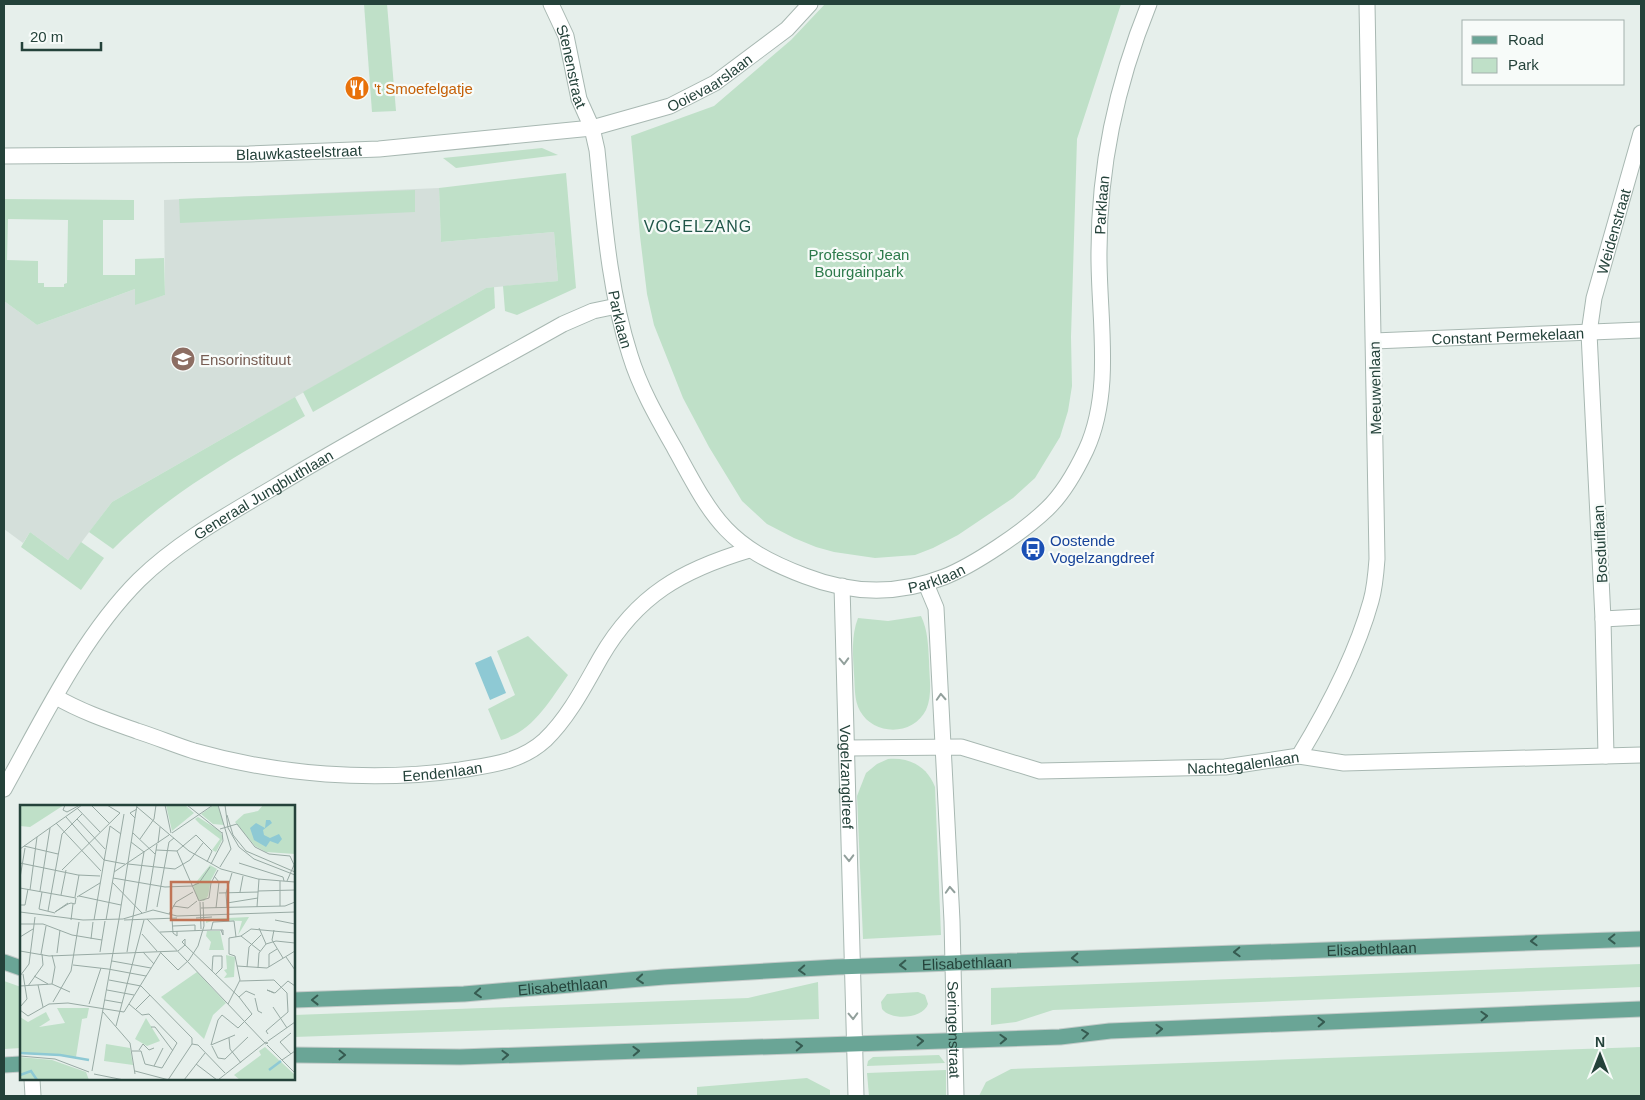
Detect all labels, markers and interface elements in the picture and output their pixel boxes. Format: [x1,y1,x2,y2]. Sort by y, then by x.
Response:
scale bar [22,20,101,52]
legend [1462,20,1625,85]
street label: Stenenstraat [553,22,591,111]
text: 20 m [30,28,63,45]
text: Road [1508,31,1544,48]
street label: Ooievaarslaan [664,50,755,115]
text: Park [1508,56,1539,73]
restaurant icon: 't Smoefelgatje [344,75,370,101]
place label: 't Smoefelgatje [374,80,473,97]
street label: Blauwkasteelstraat [236,141,363,163]
street label: Parklaan [1091,175,1112,235]
street label: Weidenstraat [1593,186,1633,276]
district label: VOGELZANG [644,218,752,235]
park label: Professor Jean Bourgainpark [809,246,909,280]
street label: Parklaan [606,289,636,350]
street label: Constant Permekelaan [1431,324,1584,347]
street label: Meeuwenlaan [1366,341,1384,435]
school or university icon: Ensorinstituut [170,346,196,372]
place label: Ensorinstituut [200,351,292,368]
street label: Generaal Jungbluthlaan [190,446,336,542]
street label: Bosduiflaan [1589,504,1611,584]
place label: Oostende Vogelzangdreef [1050,532,1155,566]
bus stop icon: Oostende Vogelzangdreef [1020,536,1046,562]
street label: Parklaan [906,560,968,596]
one-way arrow [839,657,849,665]
one-way arrow [936,693,946,700]
street label: Vogelzangdreef [837,725,857,830]
street label: Nachtegalenlaan [1187,748,1300,776]
street label: Eendenlaan [402,758,483,784]
inset map [20,805,295,1080]
one-way arrow [844,854,854,862]
one-way arrow [945,886,956,894]
one-way arrow [1608,934,1616,944]
one-way arrow [1530,936,1538,947]
street label: Elisabethlaan [1326,938,1417,958]
one-way arrow [1233,947,1241,958]
street label: Elisabethlaan [921,952,1012,973]
one-way arrow [1070,953,1078,963]
one-way arrow [899,960,906,970]
one-way arrow [798,964,806,975]
street label: Elisabethlaan [517,973,608,998]
one-way arrow [635,974,643,985]
street label: Seringenstraat [945,981,964,1079]
one-way arrow [473,987,481,998]
one-way arrow [311,995,319,1005]
one-way arrow [1480,1010,1488,1021]
one-way arrow [847,1012,858,1020]
one-way arrow [1317,1017,1325,1028]
one-way arrow [1155,1023,1163,1034]
one-way arrow [1082,1029,1090,1040]
north arrow [1575,1030,1625,1080]
one-way arrow [999,1034,1007,1044]
text: N [1595,1034,1605,1050]
one-way arrow [916,1036,924,1047]
one-way arrow [795,1040,803,1051]
one-way arrow [632,1046,640,1056]
one-way arrow [339,1050,347,1061]
one-way arrow [501,1050,509,1061]

